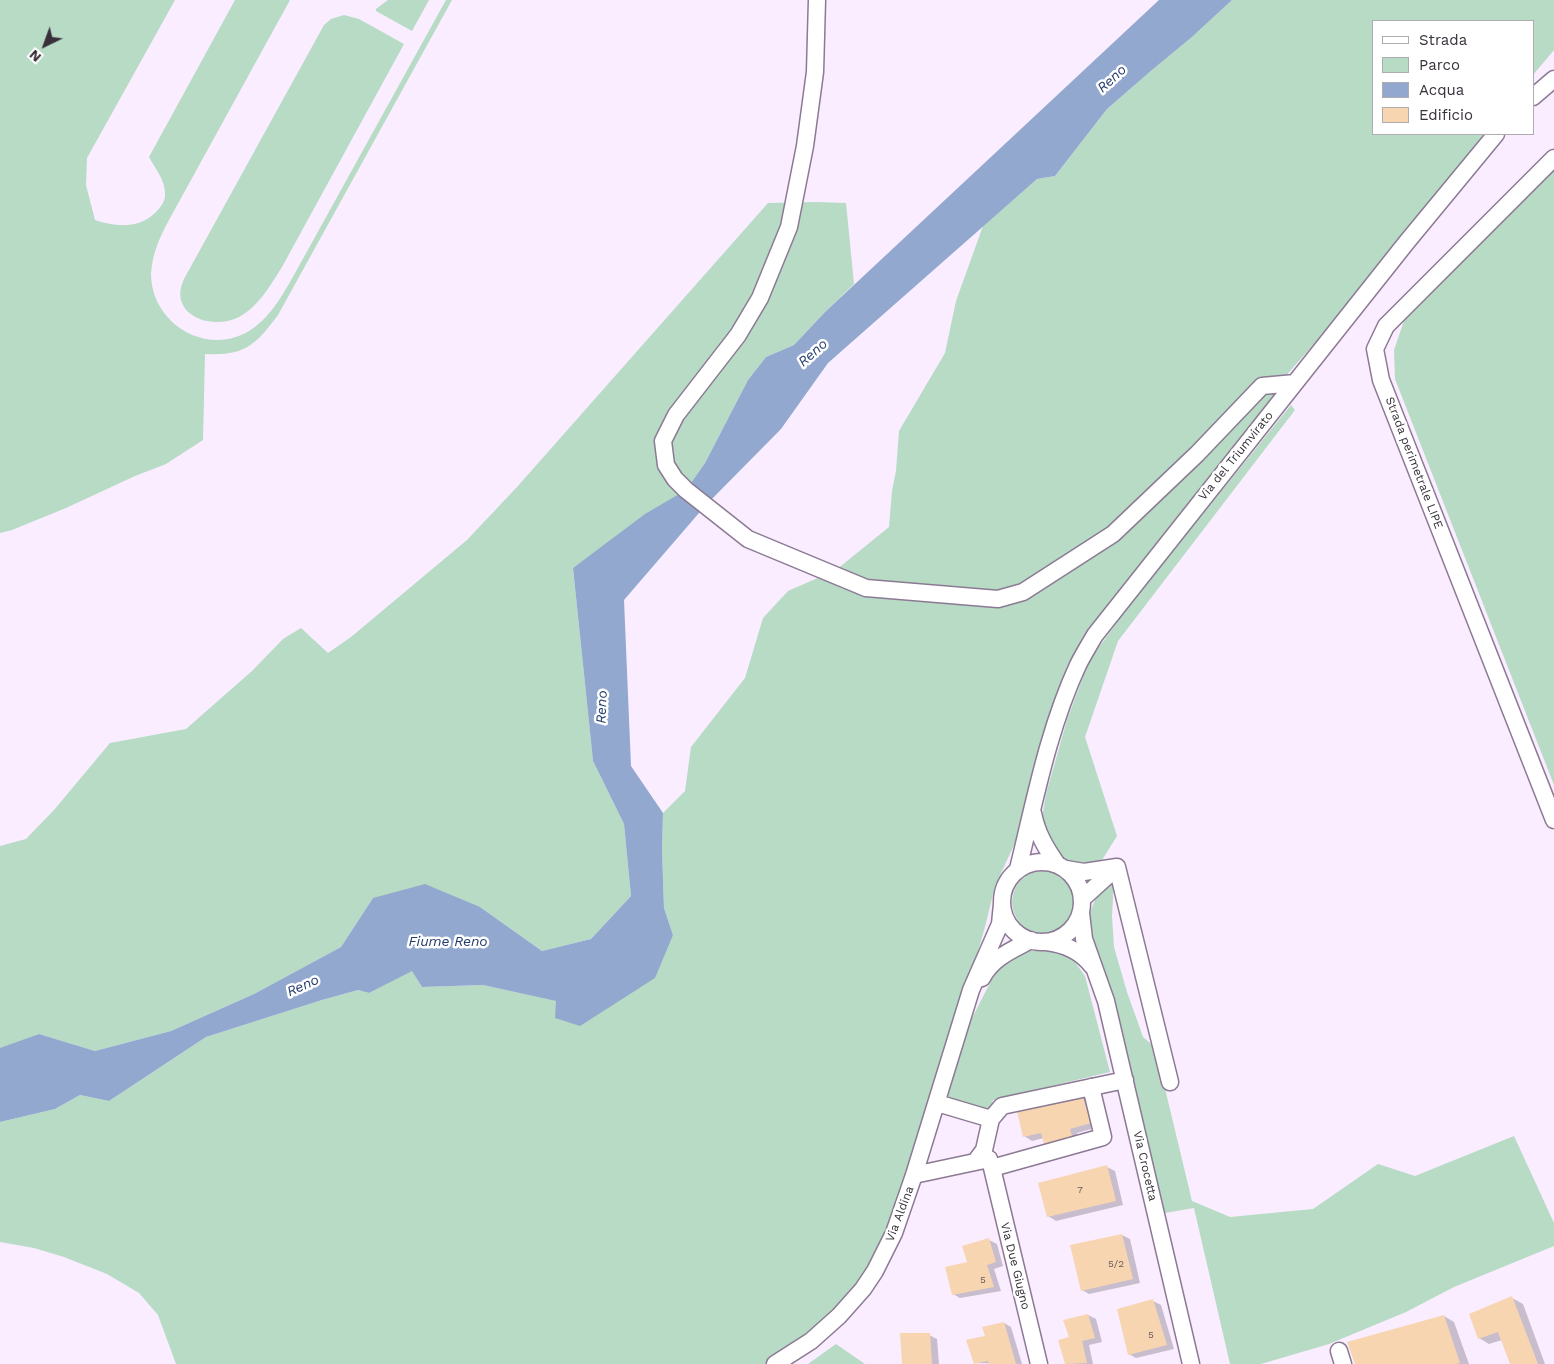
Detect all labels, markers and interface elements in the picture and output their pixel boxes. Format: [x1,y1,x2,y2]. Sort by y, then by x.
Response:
north arrow [20,20,70,70]
legend [1372,20,1534,135]
text: Strada [1419,31,1467,49]
text: N [26,47,44,66]
text: Parco [1419,56,1460,74]
water label: Reno [1094,61,1130,97]
text: Acqua [1419,81,1464,99]
text: Edificio [1419,106,1473,124]
water label: Reno [795,336,831,370]
street label: Strada perimetrale LIPE [1382,395,1446,531]
street label: Via del Triumvirato [1196,409,1276,503]
water label: Reno [593,690,611,724]
water label: Fiume Reno [408,934,488,950]
water label: Reno [284,972,322,1000]
street label: Via Crocetta [1130,1130,1160,1202]
street label: Via Aldina [883,1184,917,1244]
house number: 7 [1077,1184,1083,1196]
street label: Via Due Giugno [997,1221,1033,1311]
house number: 5/2 [1108,1258,1124,1270]
house number: 5 [980,1274,986,1286]
house number: 5 [1148,1329,1154,1341]

